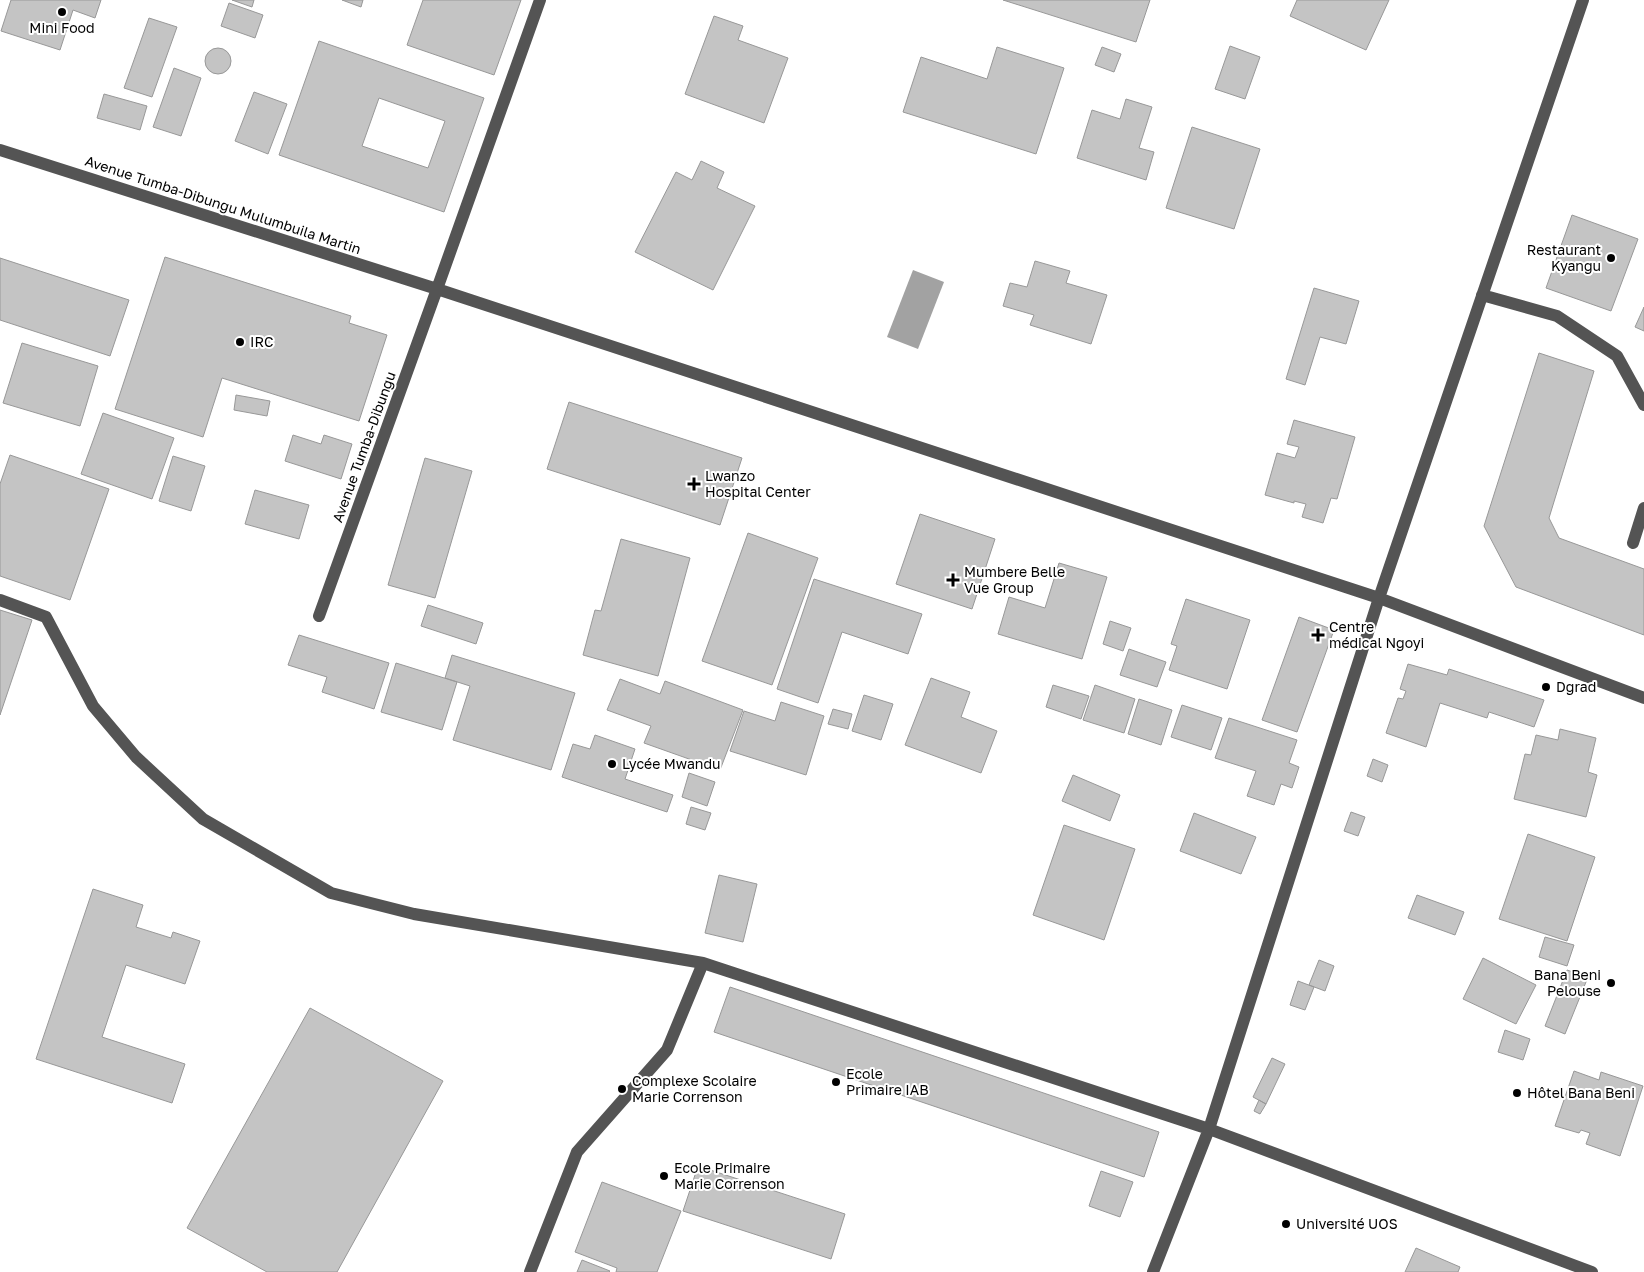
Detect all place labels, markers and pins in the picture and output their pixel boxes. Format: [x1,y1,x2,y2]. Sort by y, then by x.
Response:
marker: Mini Food [56,6,68,18]
place label: Mini Food [29,19,95,36]
place label: Restaurant Kyangu [1527,241,1601,274]
marker: Restaurant Kyangu [1605,252,1617,264]
place label: IRC [250,333,273,350]
marker: IRC [234,336,246,348]
place label: Lwanzo Hospital Center [705,467,811,500]
marker: Lwanzo Hospital Center [687,477,701,491]
place label: Mumbere Belle Vue Group [964,563,1065,596]
marker: Mumbere Belle Vue Group [946,573,960,587]
place label: Centre médical Ngoyi [1329,618,1424,651]
marker: Centre médical Ngoyi [1311,628,1325,642]
place label: Dgrad [1556,678,1596,695]
marker: Dgrad [1540,681,1552,693]
place label: Lycée Mwandu [622,755,721,772]
marker: Lycée Mwandu [606,758,618,770]
place label: Bana Beni Pelouse [1534,966,1601,999]
marker: Bana Beni Pelouse [1605,977,1617,989]
place label: Ecole Primaire IAB [846,1065,929,1098]
place label: Complexe Scolaire Marie Correnson [632,1072,757,1105]
marker: Ecole Primaire IAB [830,1076,842,1088]
marker: Complexe Scolaire Marie Correnson [616,1083,628,1095]
place label: Hôtel Bana Beni [1527,1084,1635,1101]
marker: Hôtel Bana Beni [1511,1087,1523,1099]
place label: Ecole Primaire Marie Correnson [674,1159,785,1192]
marker: Ecole Primaire Marie Correnson [658,1170,670,1182]
place label: Université UOS [1296,1215,1398,1232]
marker: Université UOS [1280,1218,1292,1230]

